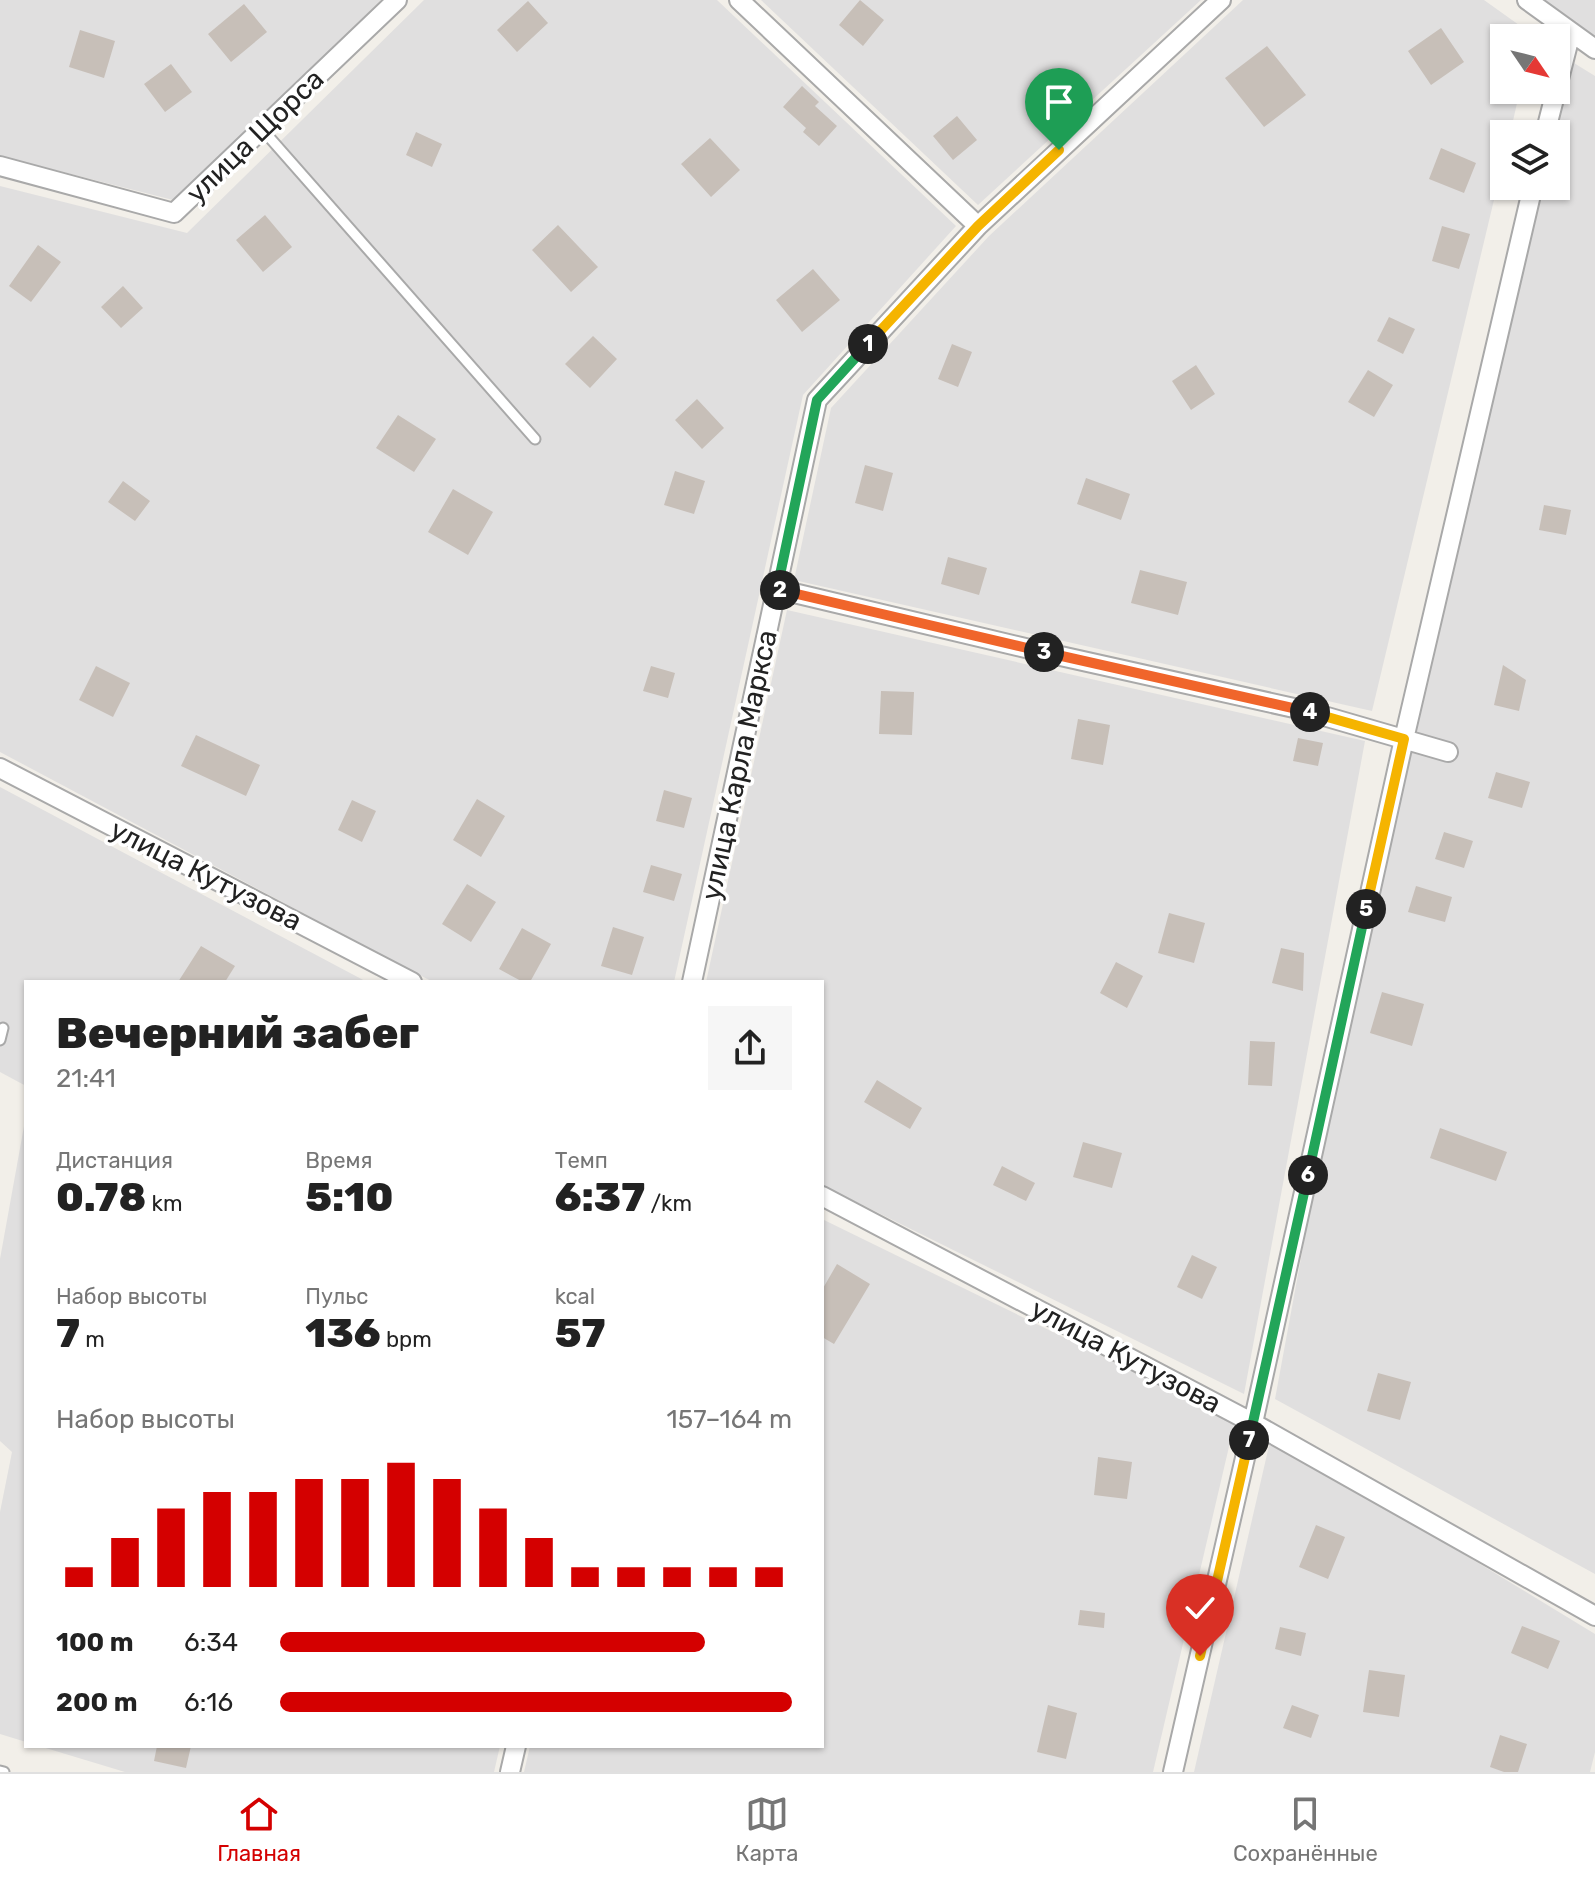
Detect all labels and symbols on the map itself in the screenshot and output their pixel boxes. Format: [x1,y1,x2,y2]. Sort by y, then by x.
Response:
north arrow [1490,24,1570,104]
street label: улица Щорса [179,62,331,210]
pin [1025,68,1093,150]
pin: 1 [848,324,888,364]
pin: 2 [760,570,800,610]
street label: улица Карла Маркса [694,627,784,903]
pin: 3 [1024,632,1064,672]
pin: 4 [1290,692,1330,732]
street label: улица Кутузова [105,813,307,937]
pin: 5 [1346,889,1386,929]
pin: 6 [1288,1155,1328,1195]
street label: улица Кутузова [1025,1292,1227,1420]
pin: 7 [1229,1420,1269,1460]
pin [1166,1574,1234,1656]

